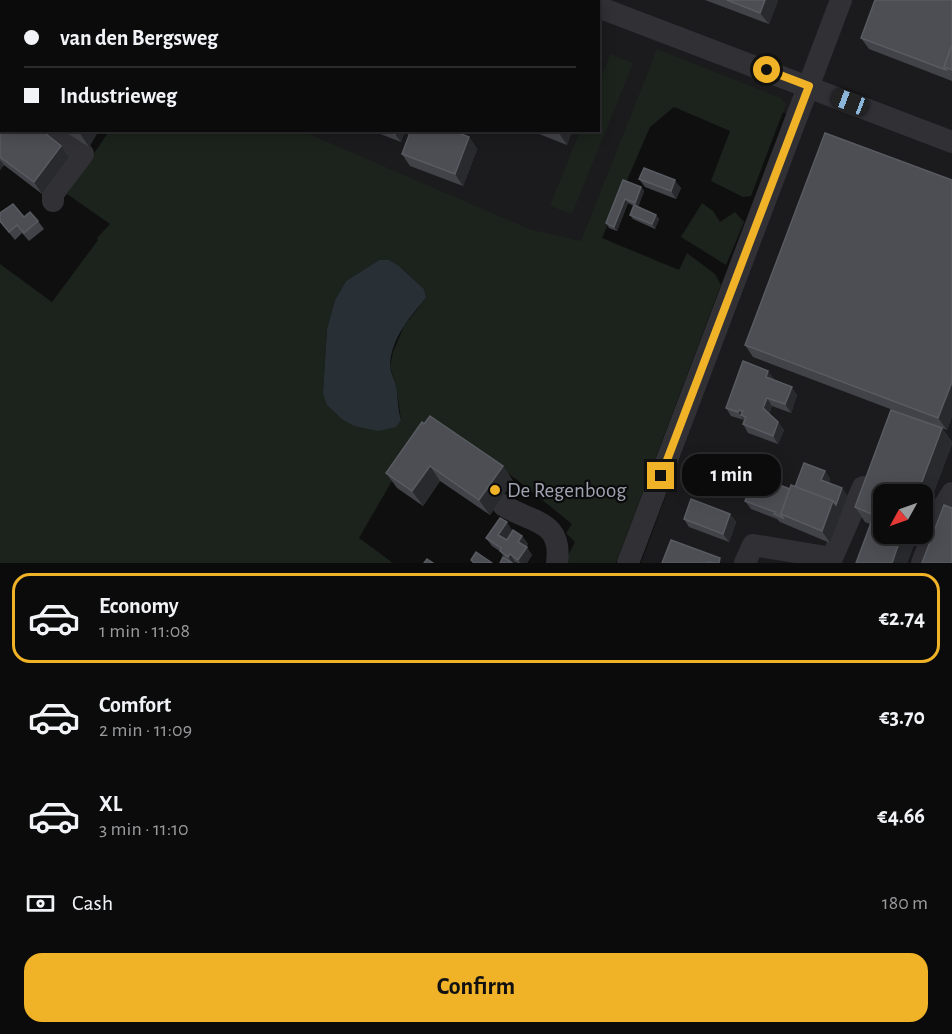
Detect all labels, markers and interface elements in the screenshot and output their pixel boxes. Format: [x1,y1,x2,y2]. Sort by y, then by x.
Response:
text: van den Bergsweg [60,27,218,49]
route start [753,56,780,83]
text: Industrieweg [60,85,177,107]
car [830,87,870,117]
callout: 1 min [682,455,781,497]
route end [647,462,674,489]
text: 1 min [710,465,753,485]
place label: De Regenboog [507,480,627,501]
marker: De Regenboog [488,483,502,497]
north arrow [873,484,933,544]
map controls [873,484,933,544]
icon: car [27,591,81,645]
text: Economy [99,595,179,617]
text: €2.74 [879,607,925,629]
text: 1 min · 11:08 [99,621,190,641]
icon: car [27,690,81,744]
text: Comfort [99,694,171,716]
text: €3.70 [879,706,925,728]
text: 2 min · 11:09 [99,720,192,740]
icon: car [27,789,81,843]
text: XL [99,793,122,815]
text: €4.66 [877,805,925,827]
text: 3 min · 11:10 [99,819,189,839]
icon: cash [24,887,57,920]
text: Cash [72,892,113,914]
text: 180 m [882,893,928,913]
button: Confirm [24,953,928,1022]

